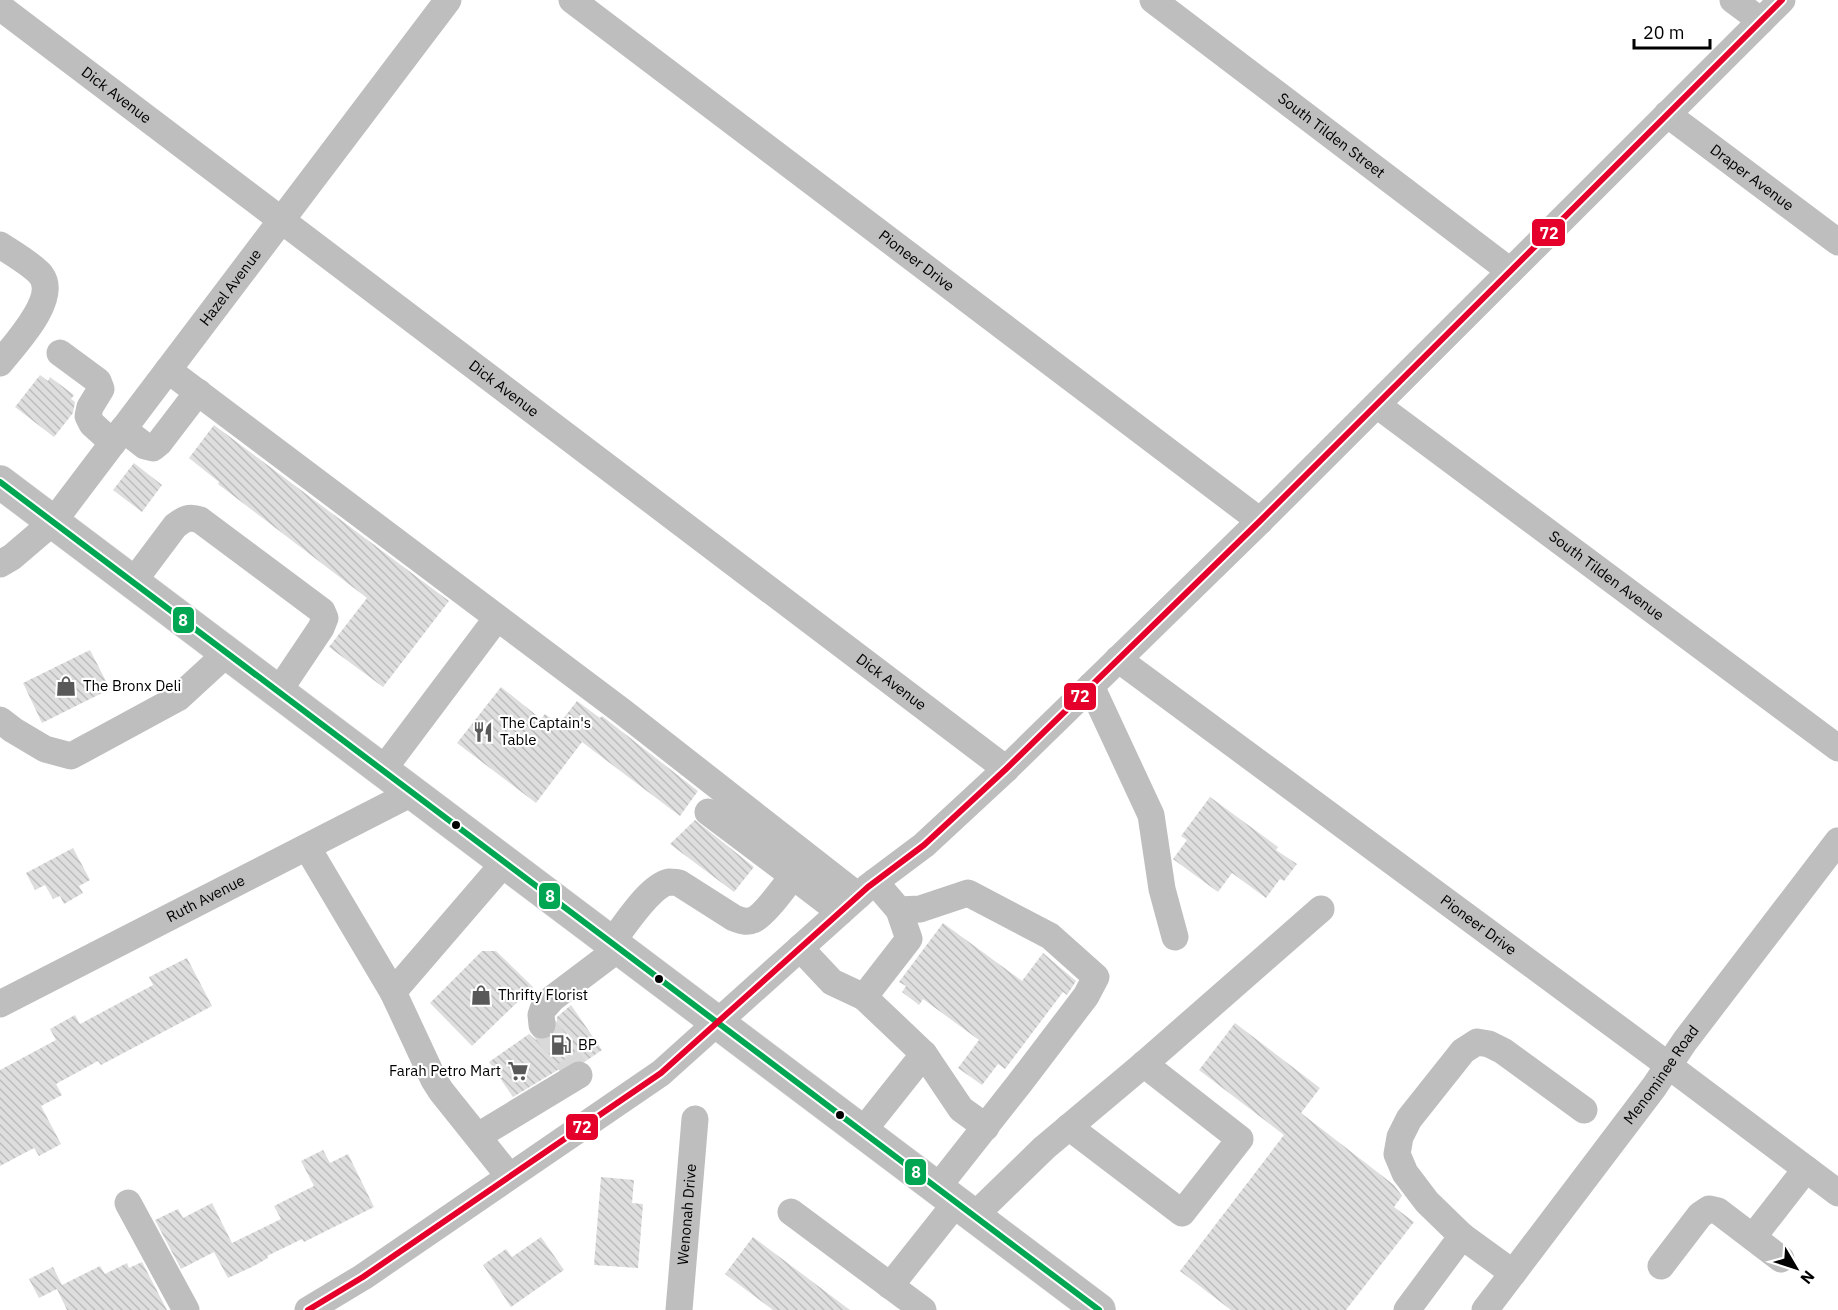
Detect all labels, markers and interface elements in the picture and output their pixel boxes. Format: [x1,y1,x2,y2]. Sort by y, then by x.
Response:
scale bar [1634,12,1710,50]
text: 20 m [1643,21,1685,44]
street label: Dick Avenue [78,62,156,127]
street label: South Tilden Street [1274,88,1389,182]
street label: Draper Avenue [1707,140,1798,215]
line badge: 72 [1531,218,1566,247]
text: 72 [1539,223,1559,243]
street label: Pioneer Drive [875,226,958,295]
street label: Hazel Avenue [195,245,265,329]
street label: Dick Avenue [465,356,543,421]
street label: South Tilden Avenue [1545,526,1668,624]
line badge: 8 [172,606,195,634]
text: 8 [178,610,188,630]
street label: Dick Avenue [853,649,930,714]
shop icon: The Bronx Deli [54,674,78,698]
place label: The Bronx Deli [83,676,181,695]
line badge: 72 [1063,682,1097,711]
text: 72 [1070,686,1090,706]
place label: The Captain's Table [500,713,591,749]
restaurant icon: The Captain's Table [471,720,495,744]
unlabelled marker [450,819,462,831]
street label: Ruth Avenue [163,870,248,926]
line badge: 8 [538,882,561,910]
text: 8 [545,886,555,906]
street label: Pioneer Drive [1437,890,1521,959]
unlabelled marker [653,973,665,985]
shop icon: Thrifty Florist [469,983,493,1007]
place label: Thrifty Florist [498,985,588,1004]
street label: Menominee Road [1619,1021,1703,1128]
fuel station icon: BP [549,1033,573,1057]
place label: BP [578,1035,597,1054]
supermarket icon: Farah Petro Mart [506,1059,530,1083]
place label: Farah Petro Mart [389,1061,501,1080]
unlabelled marker [834,1109,846,1121]
line badge: 72 [565,1113,599,1141]
text: 72 [572,1117,592,1137]
line badge: 8 [904,1158,927,1186]
text: 8 [911,1162,921,1182]
street label: Wenonah Drive [673,1163,700,1266]
north arrow [1766,1238,1826,1298]
text: N [1796,1267,1819,1288]

